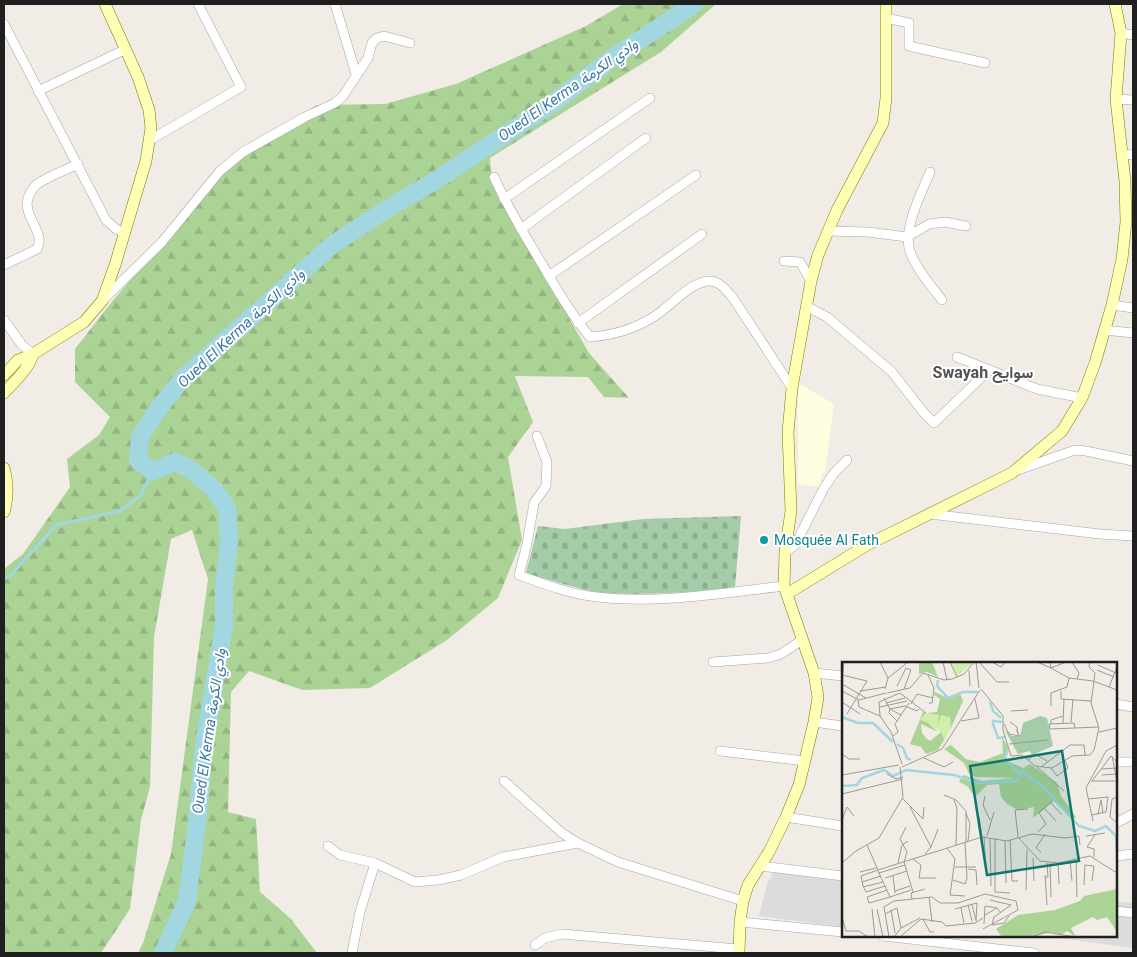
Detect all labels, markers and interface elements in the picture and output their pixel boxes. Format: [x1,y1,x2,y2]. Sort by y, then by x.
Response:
water label: Oued El Kerma وادي الكرمة [495,35,643,148]
water label: Oued El Kerma وادي الكرمة [174,264,310,394]
district label: Swayah سوايح [933,363,1034,384]
place label: Mosquée Al Fath [774,532,879,548]
marker: Mosquée Al Fath [758,534,770,546]
water label: Oued El Kerma وادي الكرمة [189,647,233,815]
inset map [842,662,1117,937]

